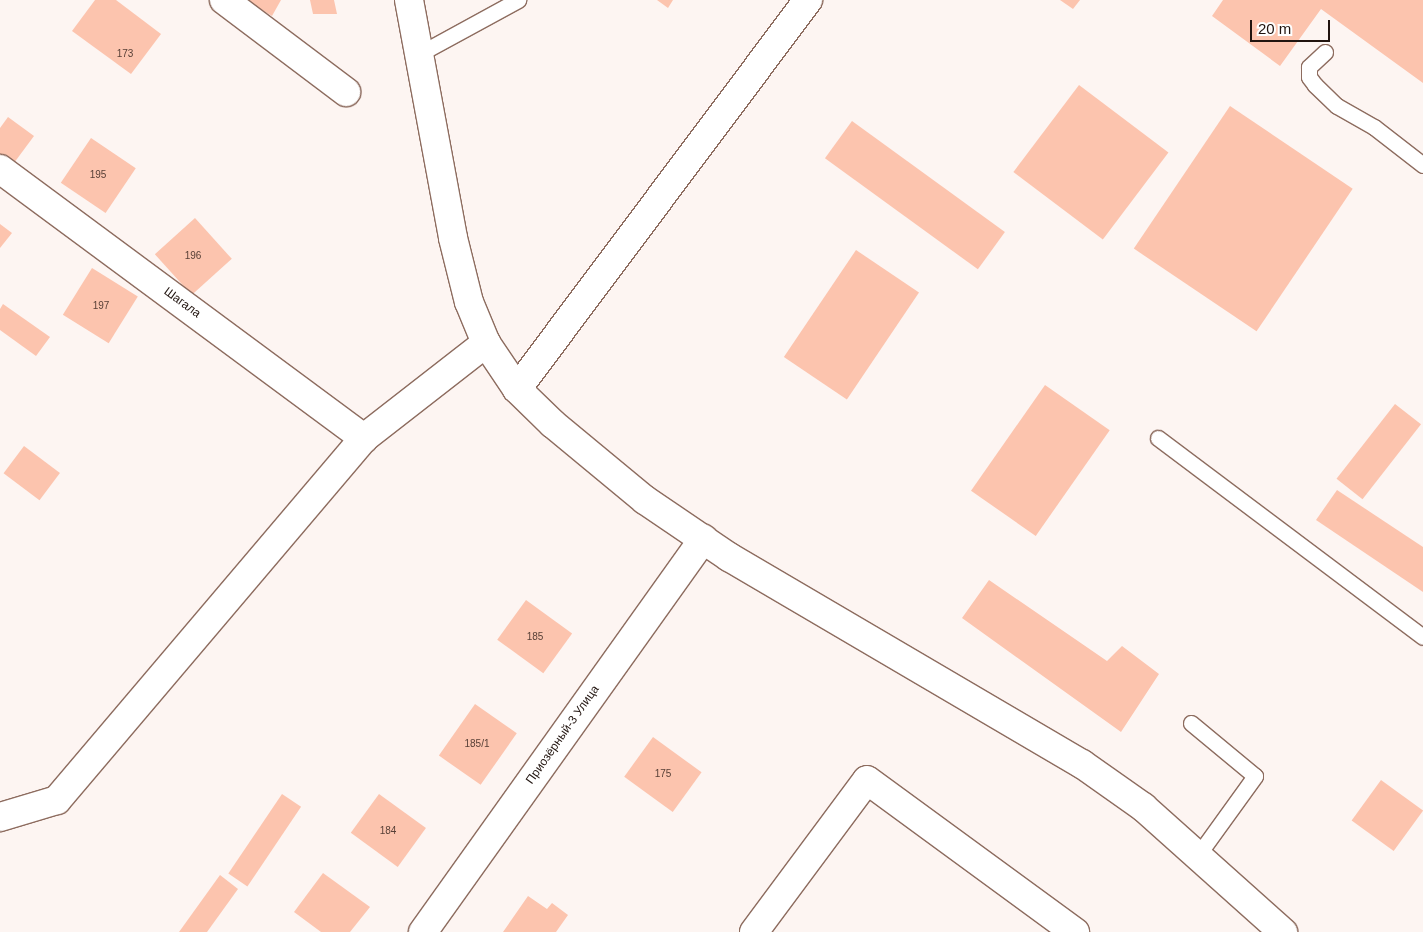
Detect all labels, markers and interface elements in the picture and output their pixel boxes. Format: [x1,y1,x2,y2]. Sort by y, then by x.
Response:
scale bar [1253,10,1333,42]
text: 20 m [1258,20,1291,37]
house number: 173 [117,48,133,60]
house number: 195 [90,169,106,181]
house number: 196 [185,250,201,262]
street label: Шагала [161,285,203,321]
house number: 197 [93,300,109,312]
house number: 185 [527,631,543,643]
street label: Приозёрный-3 Улица [523,683,603,787]
house number: 185/1 [464,738,490,750]
house number: 175 [655,768,671,780]
house number: 184 [380,825,396,837]

